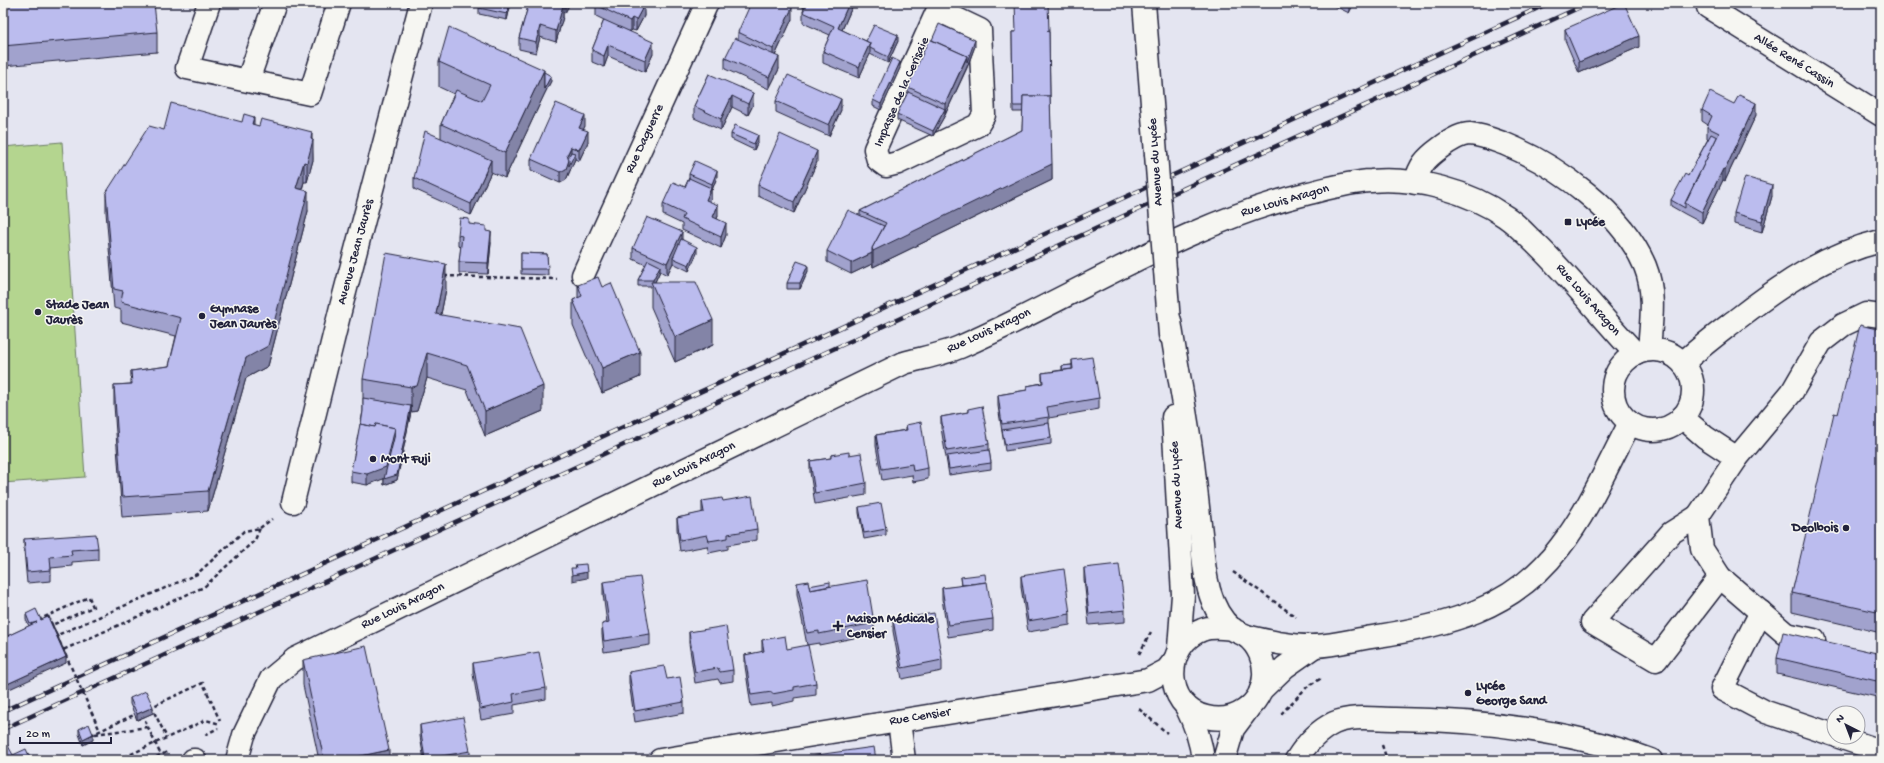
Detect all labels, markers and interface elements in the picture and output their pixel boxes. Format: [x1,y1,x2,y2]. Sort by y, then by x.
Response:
street label: Allée René Cassin [1751,30,1838,92]
street label: Impasse de la Cerisaie [871,35,933,149]
street label: Rue Daguerre [622,102,668,176]
street label: Avenue du Lycée [1145,117,1167,206]
street label: Rue Louis Aragon [1239,181,1331,221]
street label: Avenue Jean Jaurès [335,196,378,306]
place label: Lycée [1576,215,1606,230]
marker: Lycée [1563,217,1573,227]
street label: Rue Louis Aragon [1553,261,1624,340]
place label: Stade Jean Jaurès [45,298,110,328]
place label: Gymnase Jean Jaurès [209,302,278,332]
street label: Rue Louis Aragon [945,305,1034,357]
marker: Stade Jean Jaurès [33,307,43,317]
marker: Gymnase Jean Jaurès [197,311,207,321]
street label: Rue Louis Aragon [650,438,739,492]
street label: Avenue du Lycée [1167,440,1187,529]
place label: Mont Fuji [381,452,431,467]
marker: Mont Fuji [368,454,378,464]
place label: Deolbois [1791,521,1839,536]
marker: Deolbois [1841,523,1851,533]
street label: Rue Louis Aragon [359,579,448,633]
place label: Maison Médicale Censier [846,612,936,642]
marker: Maison Médicale Censier [832,620,844,632]
place label: Lycée George Sand [1476,679,1548,709]
marker: Lycée George Sand [1463,688,1473,698]
street label: Rue Censier [888,705,953,729]
north arrow [1826,705,1866,745]
text: N [1834,712,1847,726]
scale bar [20,719,111,745]
text: 20 m [26,728,51,742]

